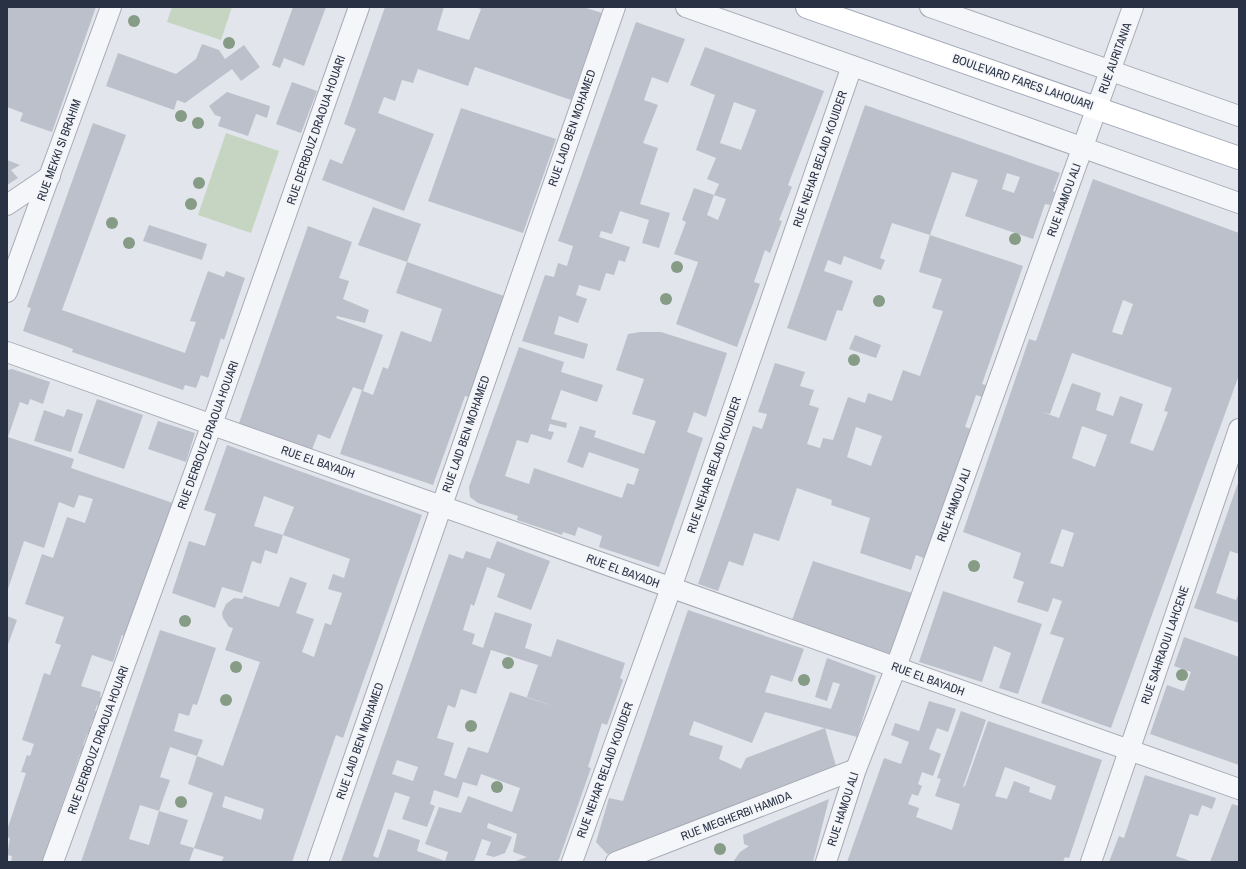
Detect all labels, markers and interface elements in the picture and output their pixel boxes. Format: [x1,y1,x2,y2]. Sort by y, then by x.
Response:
street label: RUE AURITANIA [1095,20,1135,96]
street label: BOULEVARD FARES LAHOUARI [950,50,1096,114]
street label: RUE DERBOUZ DRAOUA HOUARI [283,53,349,207]
street label: RUE LAID BEN MOHAMED [544,67,600,189]
street label: RUE NEHAR BELAID KOUIDER [789,89,851,229]
street label: RUE MEKKI SI BRAHIM [33,97,85,203]
street label: RUE HAMOU ALI [1043,161,1085,239]
street label: RUE DERBOUZ DRAOUA HOUARI [174,359,242,511]
street label: RUE LAID BEN MOHAMED [438,373,494,495]
street label: RUE NEHAR BELAID KOUIDER [683,395,745,535]
street label: RUE EL BAYADH [279,442,357,482]
street label: RUE HAMOU ALI [933,466,975,544]
street label: RUE EL BAYADH [584,550,662,592]
street label: RUE SAHRAOUI LAHCENE [1137,584,1193,706]
street label: RUE EL BAYADH [889,658,967,700]
street label: RUE DERBOUZ DRAOUA HOUARI [64,664,132,816]
street label: RUE LAID BEN MOHAMED [332,680,388,802]
street label: RUE NEHAR BELAID KOUIDER [573,700,637,840]
street label: RUE HAMOU ALI [823,770,863,848]
street label: RUE MEGHERBI HAMIDA [679,787,794,844]

